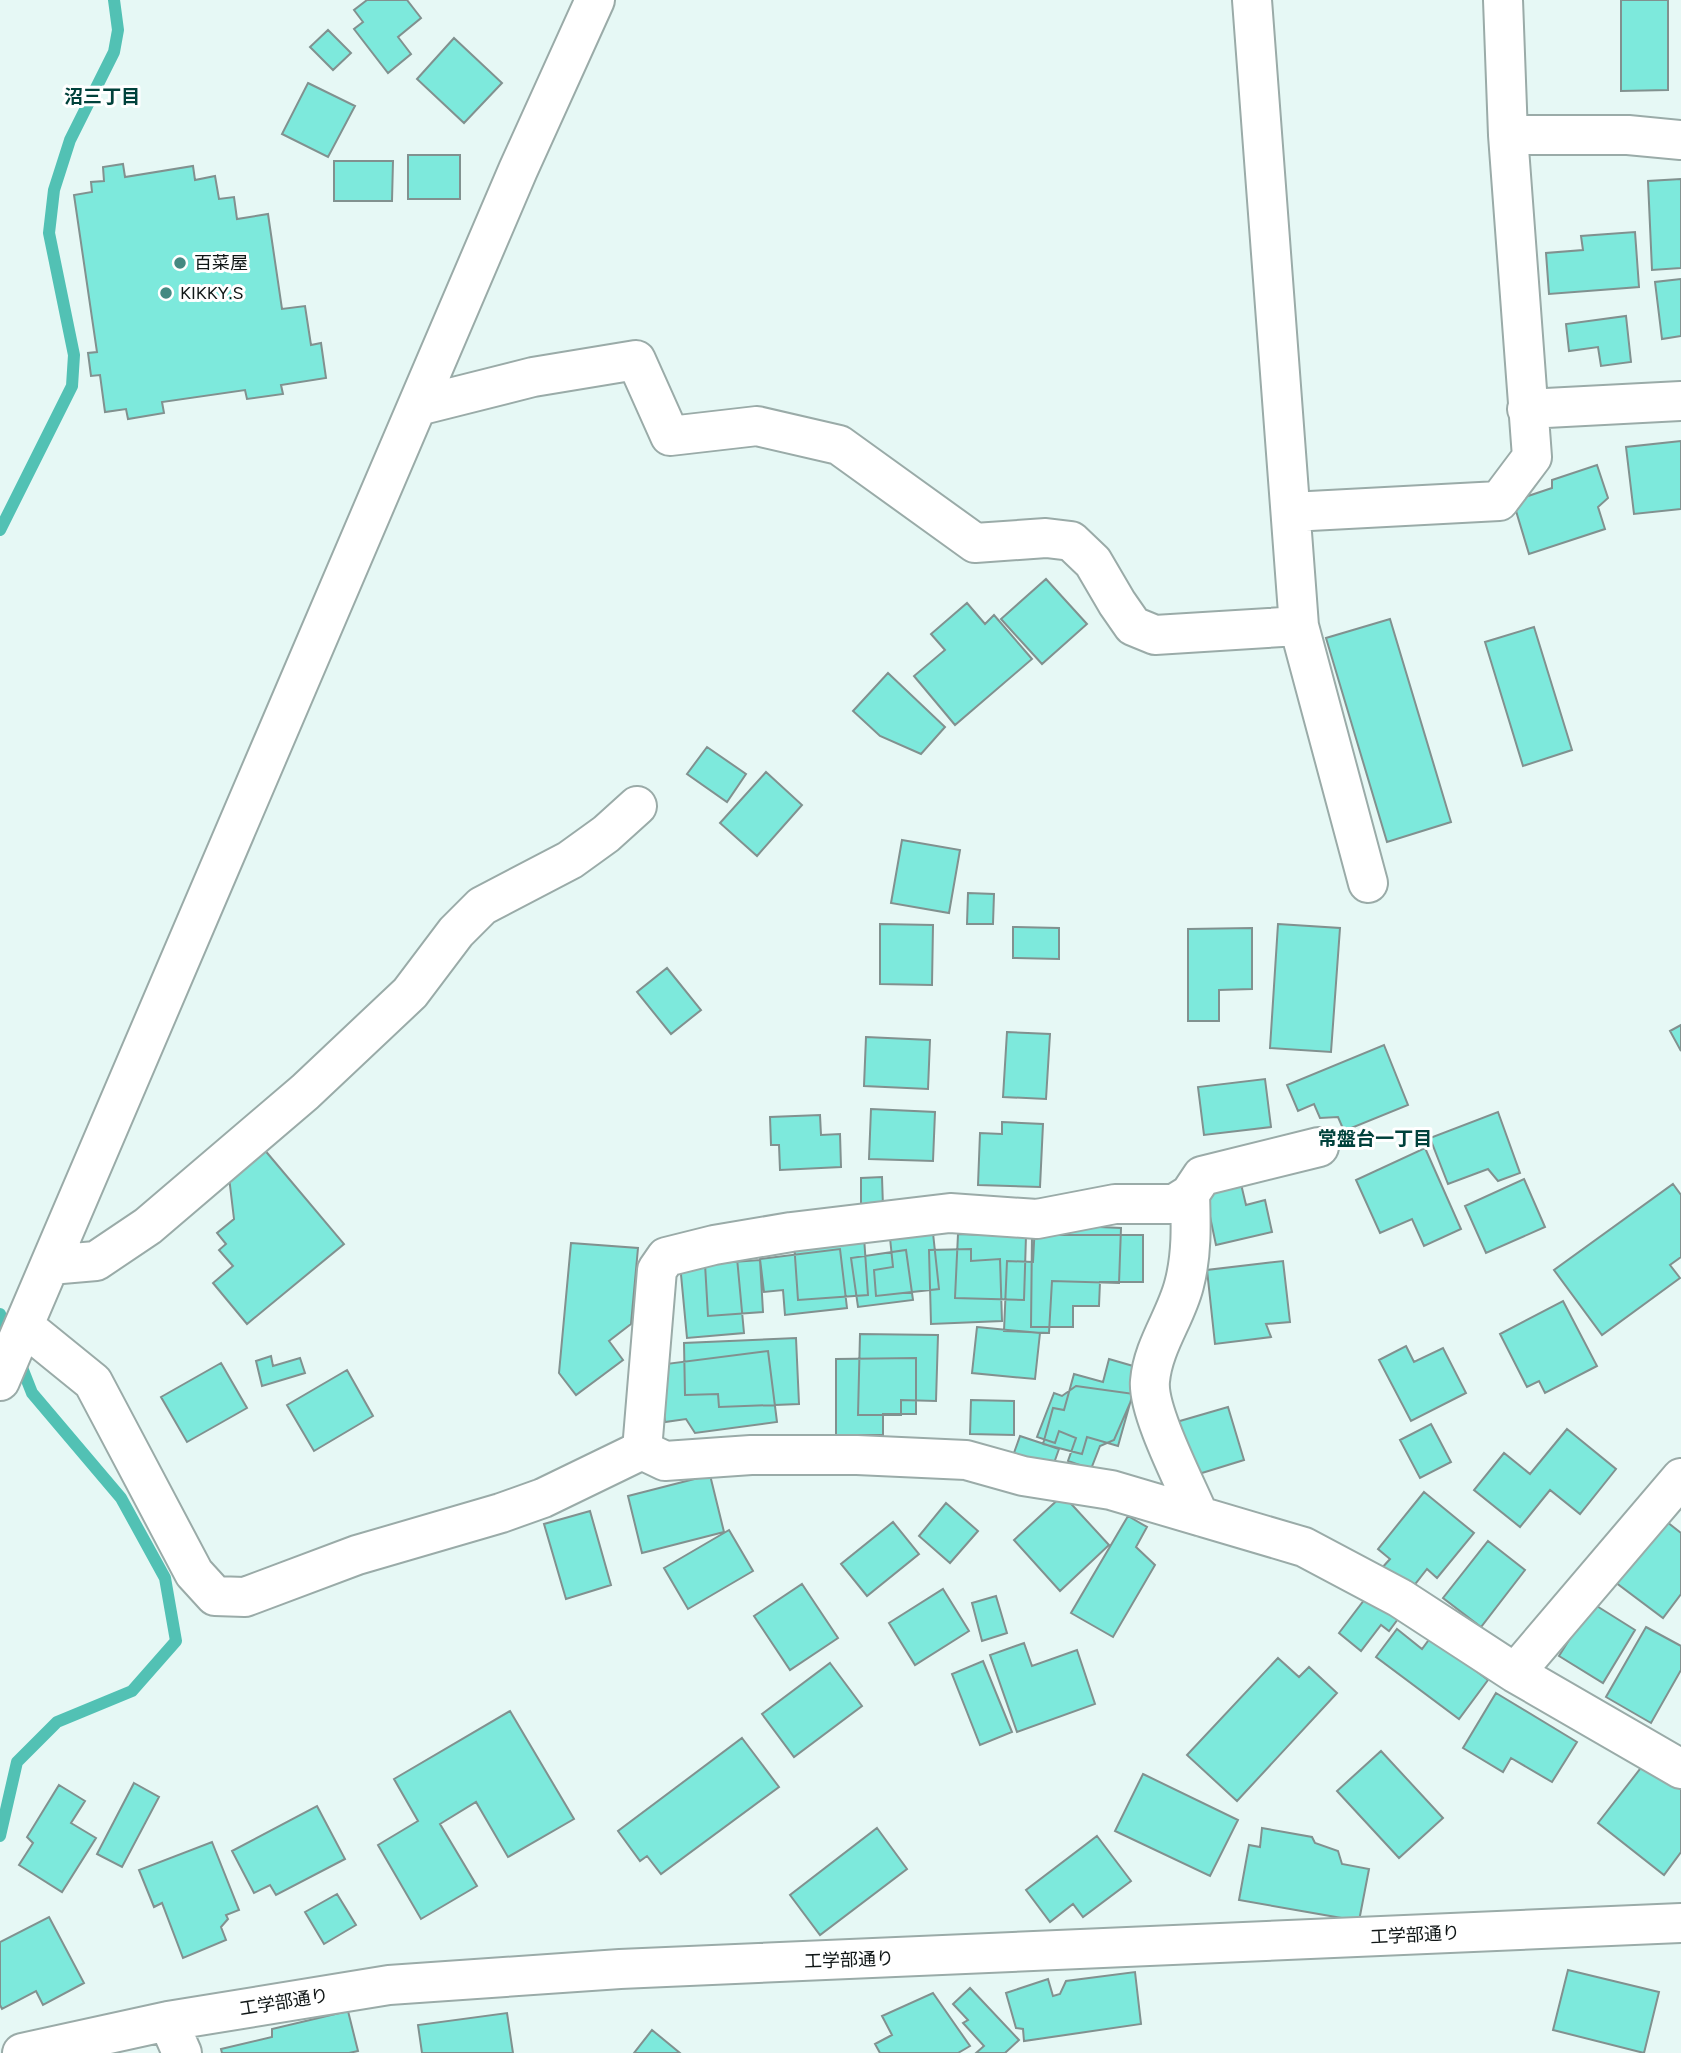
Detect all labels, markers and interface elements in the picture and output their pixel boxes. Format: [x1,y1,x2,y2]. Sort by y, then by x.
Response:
district label: 沼三丁目 [64,85,140,108]
place label: 百菜屋 [194,252,248,274]
marker: 百菜屋 [172,255,188,271]
place label: KIKKY.S [180,282,244,304]
marker: KIKKY.S [158,285,174,301]
district label: 常盤台一丁目 [1318,1127,1432,1150]
street label: 工学部通り [1369,1922,1461,1948]
street label: 工学部通り [804,1947,894,1973]
street label: 工学部通り [238,1984,330,2020]

